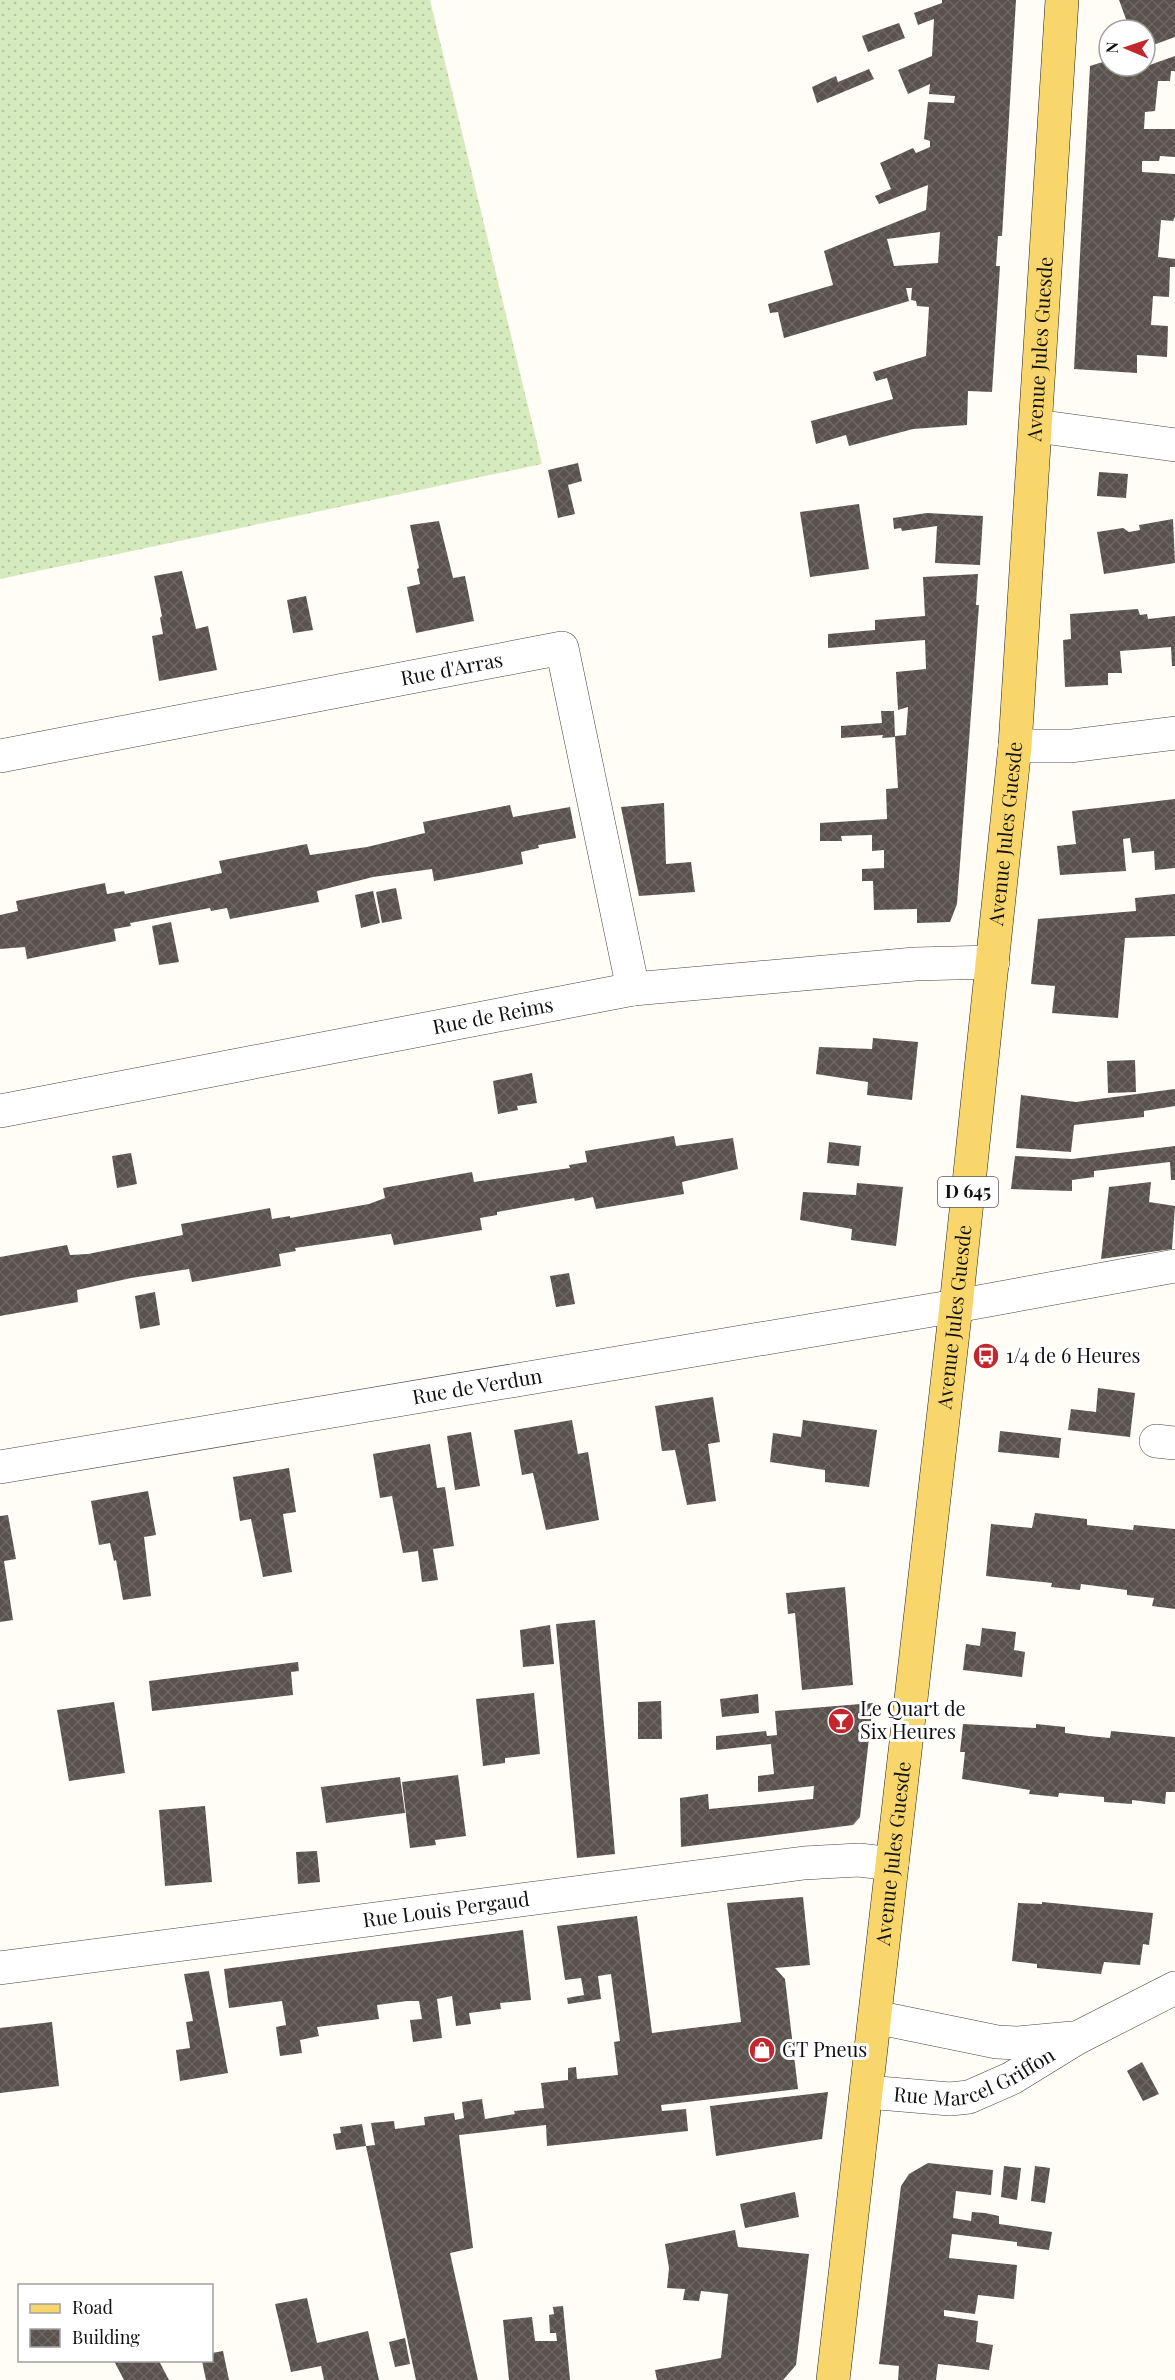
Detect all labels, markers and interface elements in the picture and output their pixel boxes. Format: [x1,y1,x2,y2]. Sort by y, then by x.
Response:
north arrow [1097,18,1157,78]
text: N [1101,41,1122,54]
street label: Avenue Jules Guesde [1019,256,1058,443]
street label: Rue d'Arras [398,645,505,691]
street label: Avenue Jules Guesde [981,740,1027,928]
street label: Rue de Reims [430,990,555,1039]
road number: D 645 [938,1177,998,1207]
street label: Avenue Jules Guesde [929,1223,976,1411]
bus stop icon: 1/4 de 6 Heures [971,1341,1001,1371]
place label: 1/4 de 6 Heures [1006,1341,1140,1368]
street label: Rue de Verdun [410,1361,544,1409]
place label: Le Quart de Six Heures [860,1694,966,1744]
bar icon: Le Quart de Six Heures [826,1706,856,1736]
street label: Avenue Jules Guesde [868,1760,916,1948]
street label: Rue Louis Pergaud [361,1884,531,1933]
shop icon: GT Pneus [747,2035,777,2065]
place label: GT Pneus [782,2035,867,2062]
street label: Rue Marcel Griffon [893,2040,1059,2111]
legend [18,2284,213,2362]
text: Road [72,2295,113,2319]
text: Building [72,2325,140,2349]

